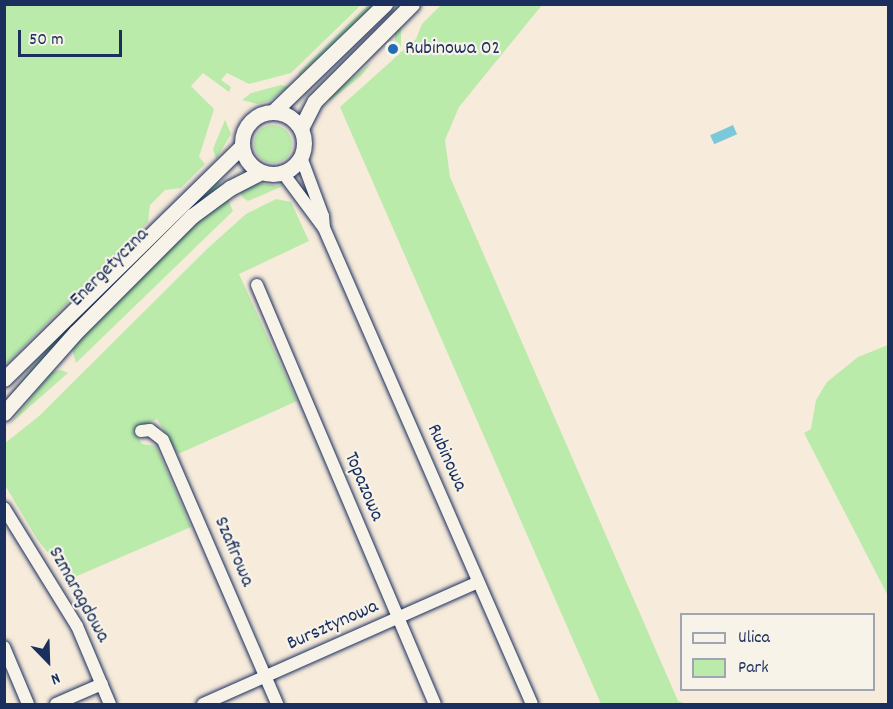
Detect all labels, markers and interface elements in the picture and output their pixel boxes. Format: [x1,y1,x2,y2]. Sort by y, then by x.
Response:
scale bar [21,18,124,56]
text: 50 m [29,28,64,53]
place label: Rubinowa 02 [405,37,500,61]
marker: Rubinowa 02 [386,42,400,56]
street label: Energetyczna [66,224,154,312]
street label: Rubinowa [421,421,471,495]
street label: Topazowa [338,449,388,525]
street label: Szafirowa [208,513,258,591]
street label: Szmaragdowa [42,543,114,647]
street label: Bursztynowa [284,595,382,657]
legend [680,613,875,691]
text: Ulica [738,626,770,651]
north arrow [18,631,78,691]
text: Park [738,656,769,681]
text: N [47,666,63,690]

